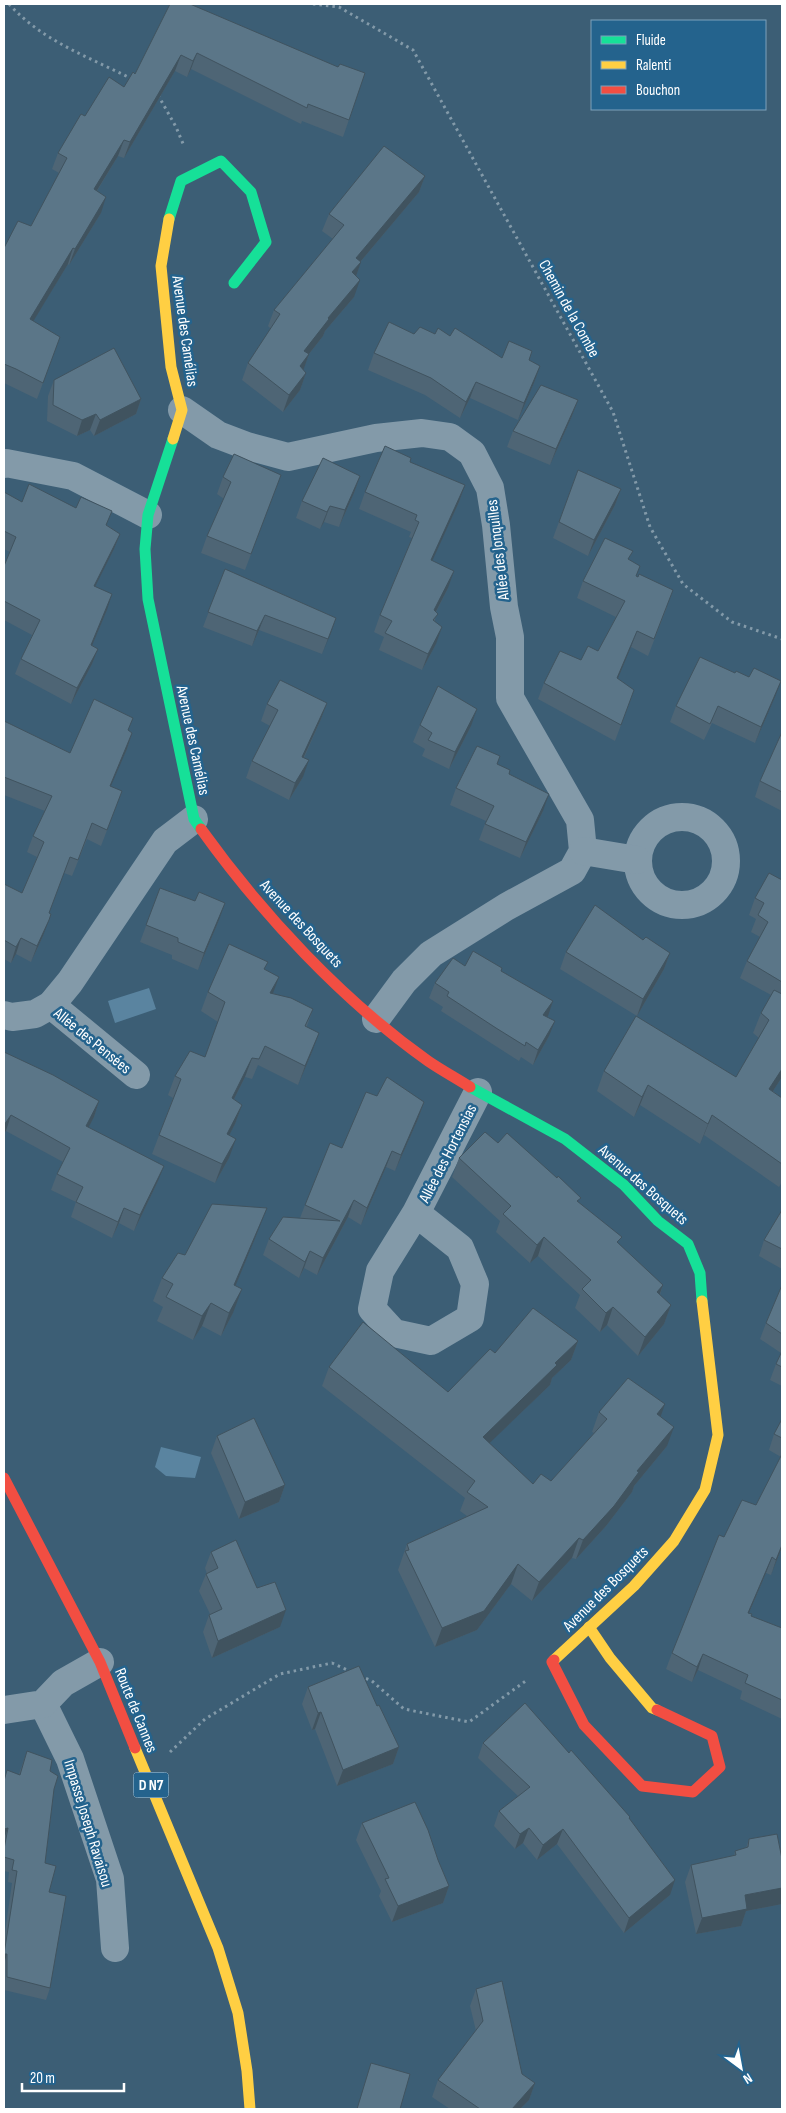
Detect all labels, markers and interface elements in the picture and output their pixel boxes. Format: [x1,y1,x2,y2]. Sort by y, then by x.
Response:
legend [591,20,766,110]
text: Fluide [636,31,666,50]
text: Ralenti [636,56,671,75]
text: Bouchon [636,81,680,100]
street label: Chemin de la Combe [534,257,603,361]
street label: Avenue des Camélias [167,274,202,388]
street label: Allée des Jonquilles [483,498,514,602]
street label: Avenue des Camélias [171,683,213,797]
street label: Avenue des Bosquets [255,876,346,972]
street label: Allée des Pensées [49,1004,135,1078]
street label: Allée des Hortensias [415,1101,481,1207]
street label: Avenue des Bosquets [593,1140,692,1229]
street label: Avenue des Bosquets [559,1542,653,1636]
street label: Route de Cannes [110,1666,161,1756]
street label: Impasse Joseph Ravaisou [59,1758,116,1889]
road number: D N7 [134,1772,168,1798]
north arrow [716,2043,766,2093]
scale bar [22,2060,125,2092]
text: 20 m [30,2069,55,2088]
text: N [740,2069,755,2088]

